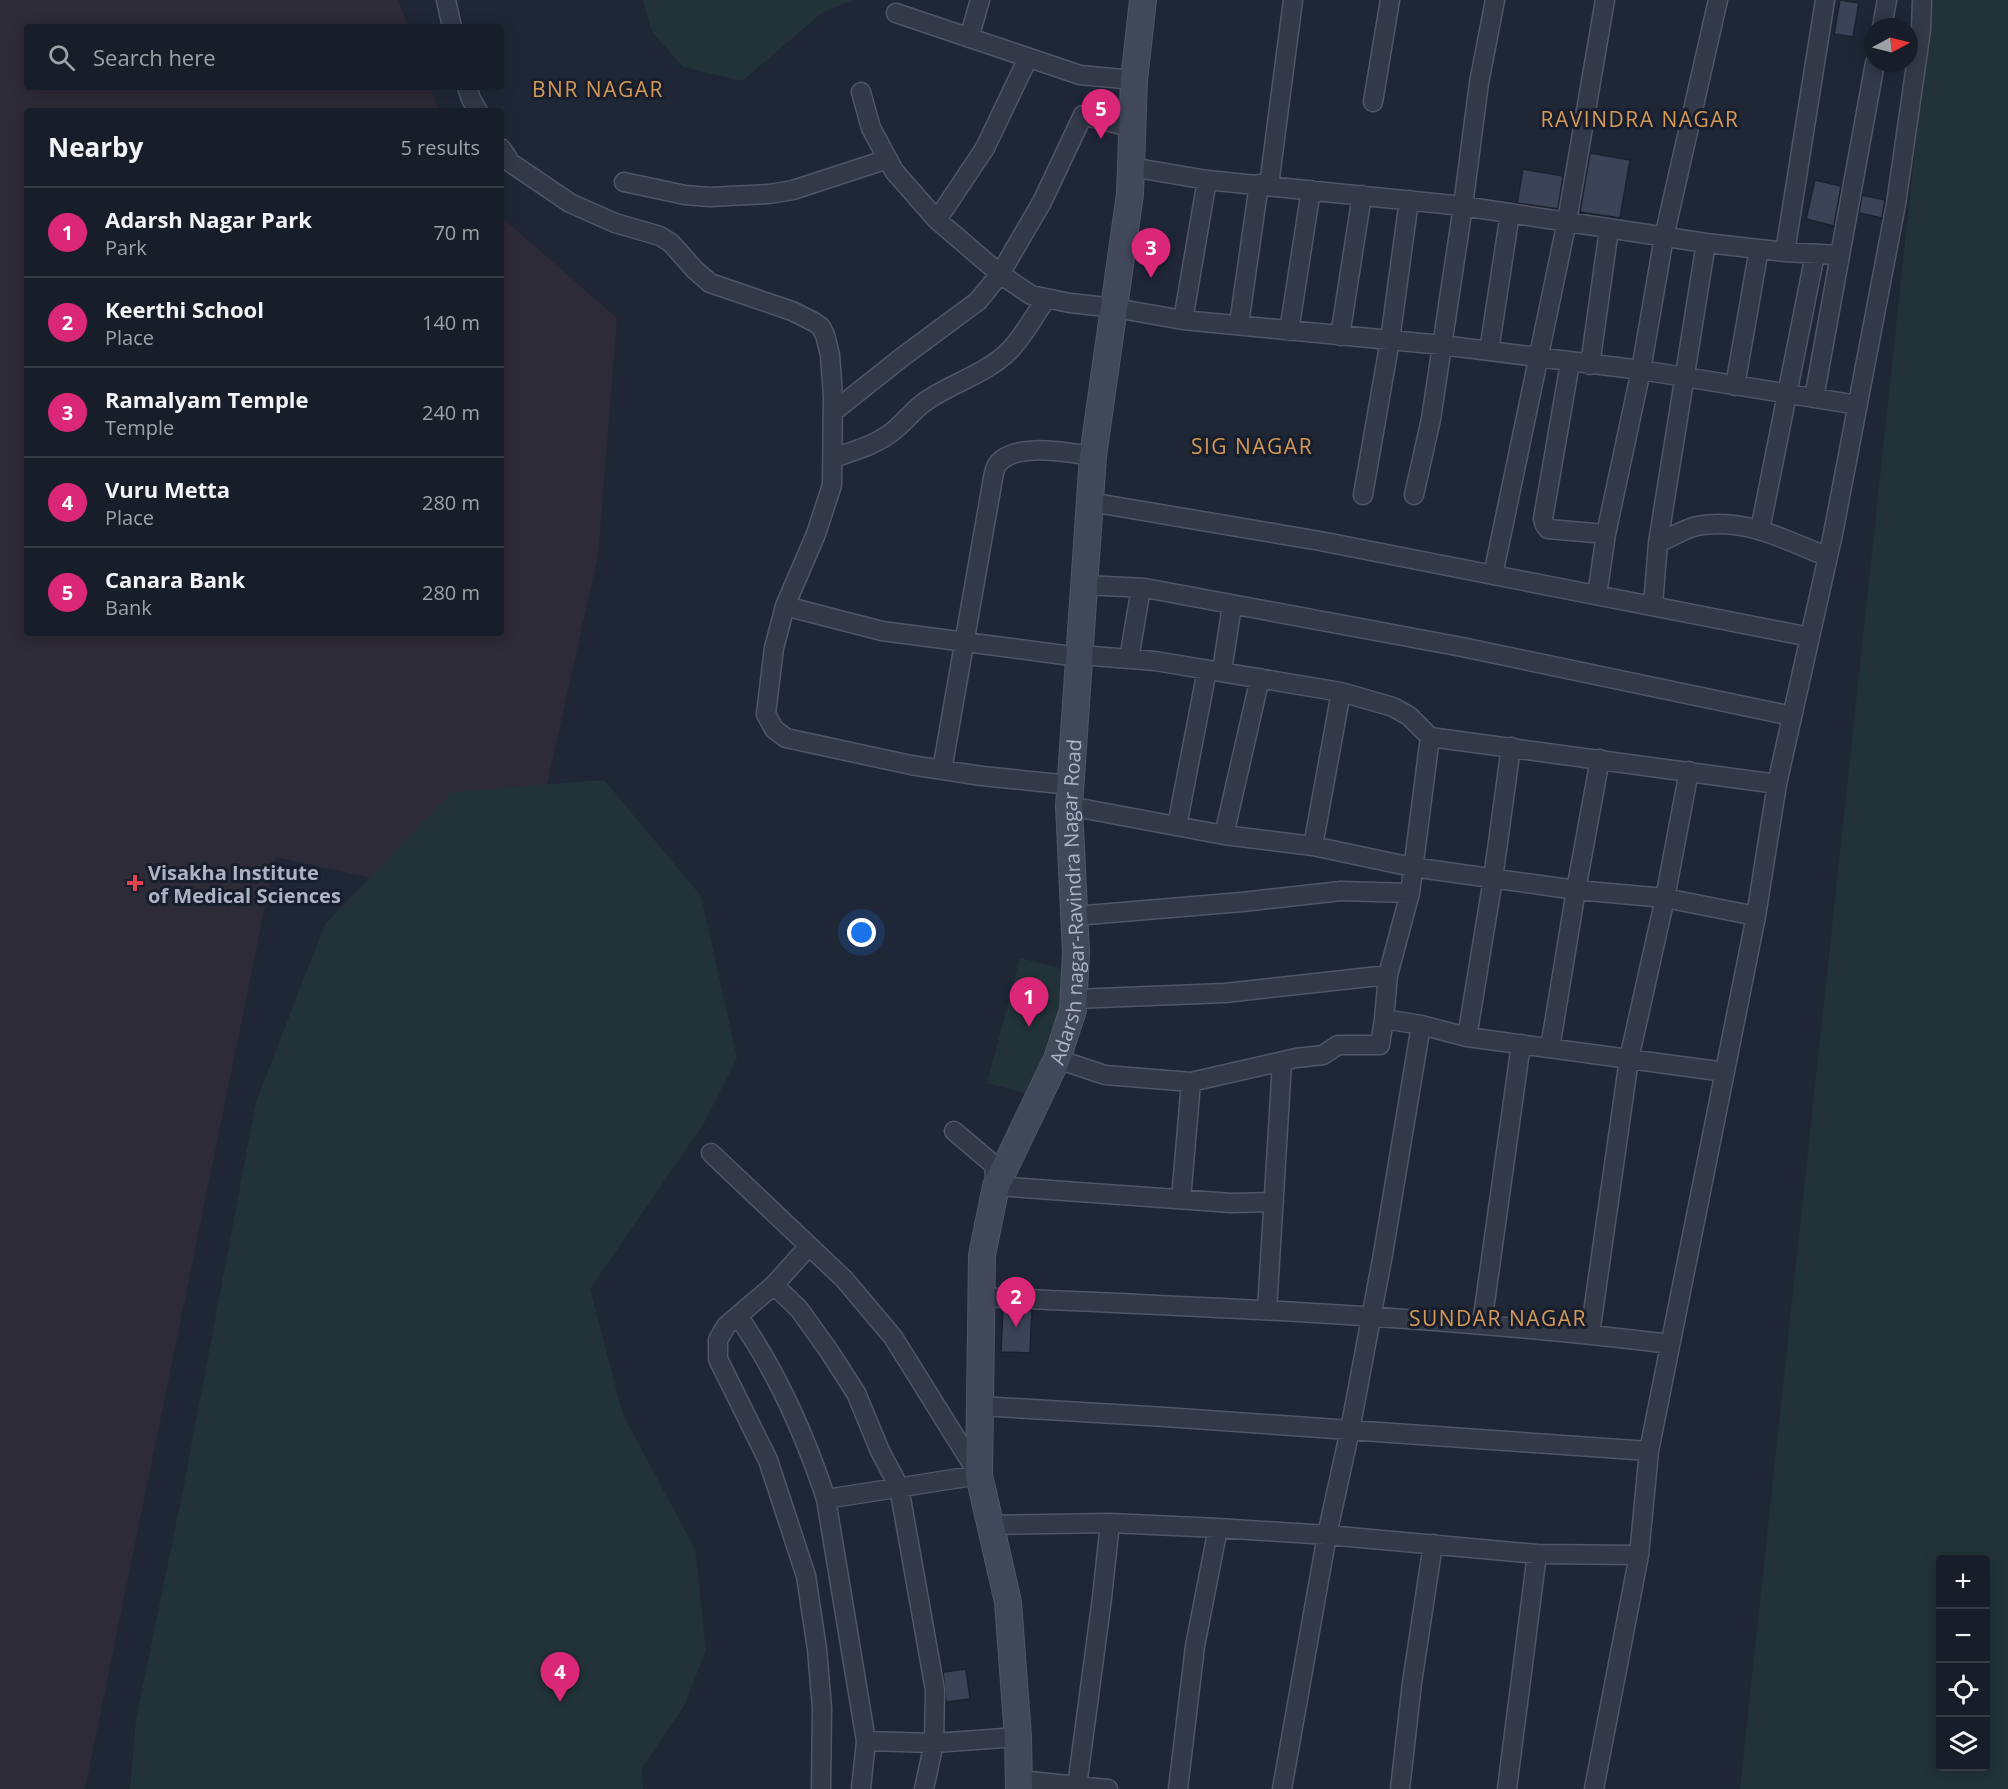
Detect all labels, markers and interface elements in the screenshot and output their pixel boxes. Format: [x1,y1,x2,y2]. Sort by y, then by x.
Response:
north arrow [1864,18,1918,72]
search box [24,24,504,90]
icon: search [45,41,78,74]
text: Search here [93,42,216,72]
district label: BNR NAGAR [532,75,664,103]
pin: 5 [1082,90,1120,139]
district label: RAVINDRA NAGAR [1541,105,1739,133]
text: Nearby [48,129,143,165]
text: 5 results [400,134,480,161]
text: Adarsh Nagar Park [105,204,312,234]
text: 1 [62,219,73,246]
text: 70 m [433,219,480,246]
pin: 3 [1132,228,1170,278]
text: Park [105,234,147,261]
text: Keerthi School [105,294,264,324]
text: 2 [62,309,73,336]
text: 140 m [422,309,480,336]
text: Place [105,324,154,351]
text: Ramalyam Temple [105,384,309,414]
text: 3 [62,399,73,426]
text: 240 m [422,399,480,426]
text: Temple [105,414,174,441]
district label: SIG NAGAR [1191,432,1313,460]
text: Vuru Metta [105,474,230,504]
text: 4 [62,489,73,516]
text: 280 m [422,489,480,516]
text: Place [105,504,154,531]
text: Canara Bank [105,564,245,594]
text: 5 [62,579,73,606]
text: 280 m [422,579,480,606]
text: Bank [105,594,152,621]
street label: Adarsh nagar-Ravindra Nagar Road [1043,738,1090,1068]
place label: Visakha Institute of Medical Sciences [148,859,341,909]
marker: Visakha Institute of Medical Sciences [126,874,144,892]
your location [847,918,876,947]
pin: 1 [1010,978,1048,1027]
pin: 2 [996,1278,1036,1327]
district label: SUNDAR NAGAR [1409,1304,1587,1332]
map controls [1936,1555,1990,1771]
button: + [1936,1555,1990,1609]
button: − [1936,1609,1990,1663]
pin: 4 [540,1652,580,1702]
button: locate [1936,1663,1990,1717]
button: layers [1936,1717,1990,1771]

